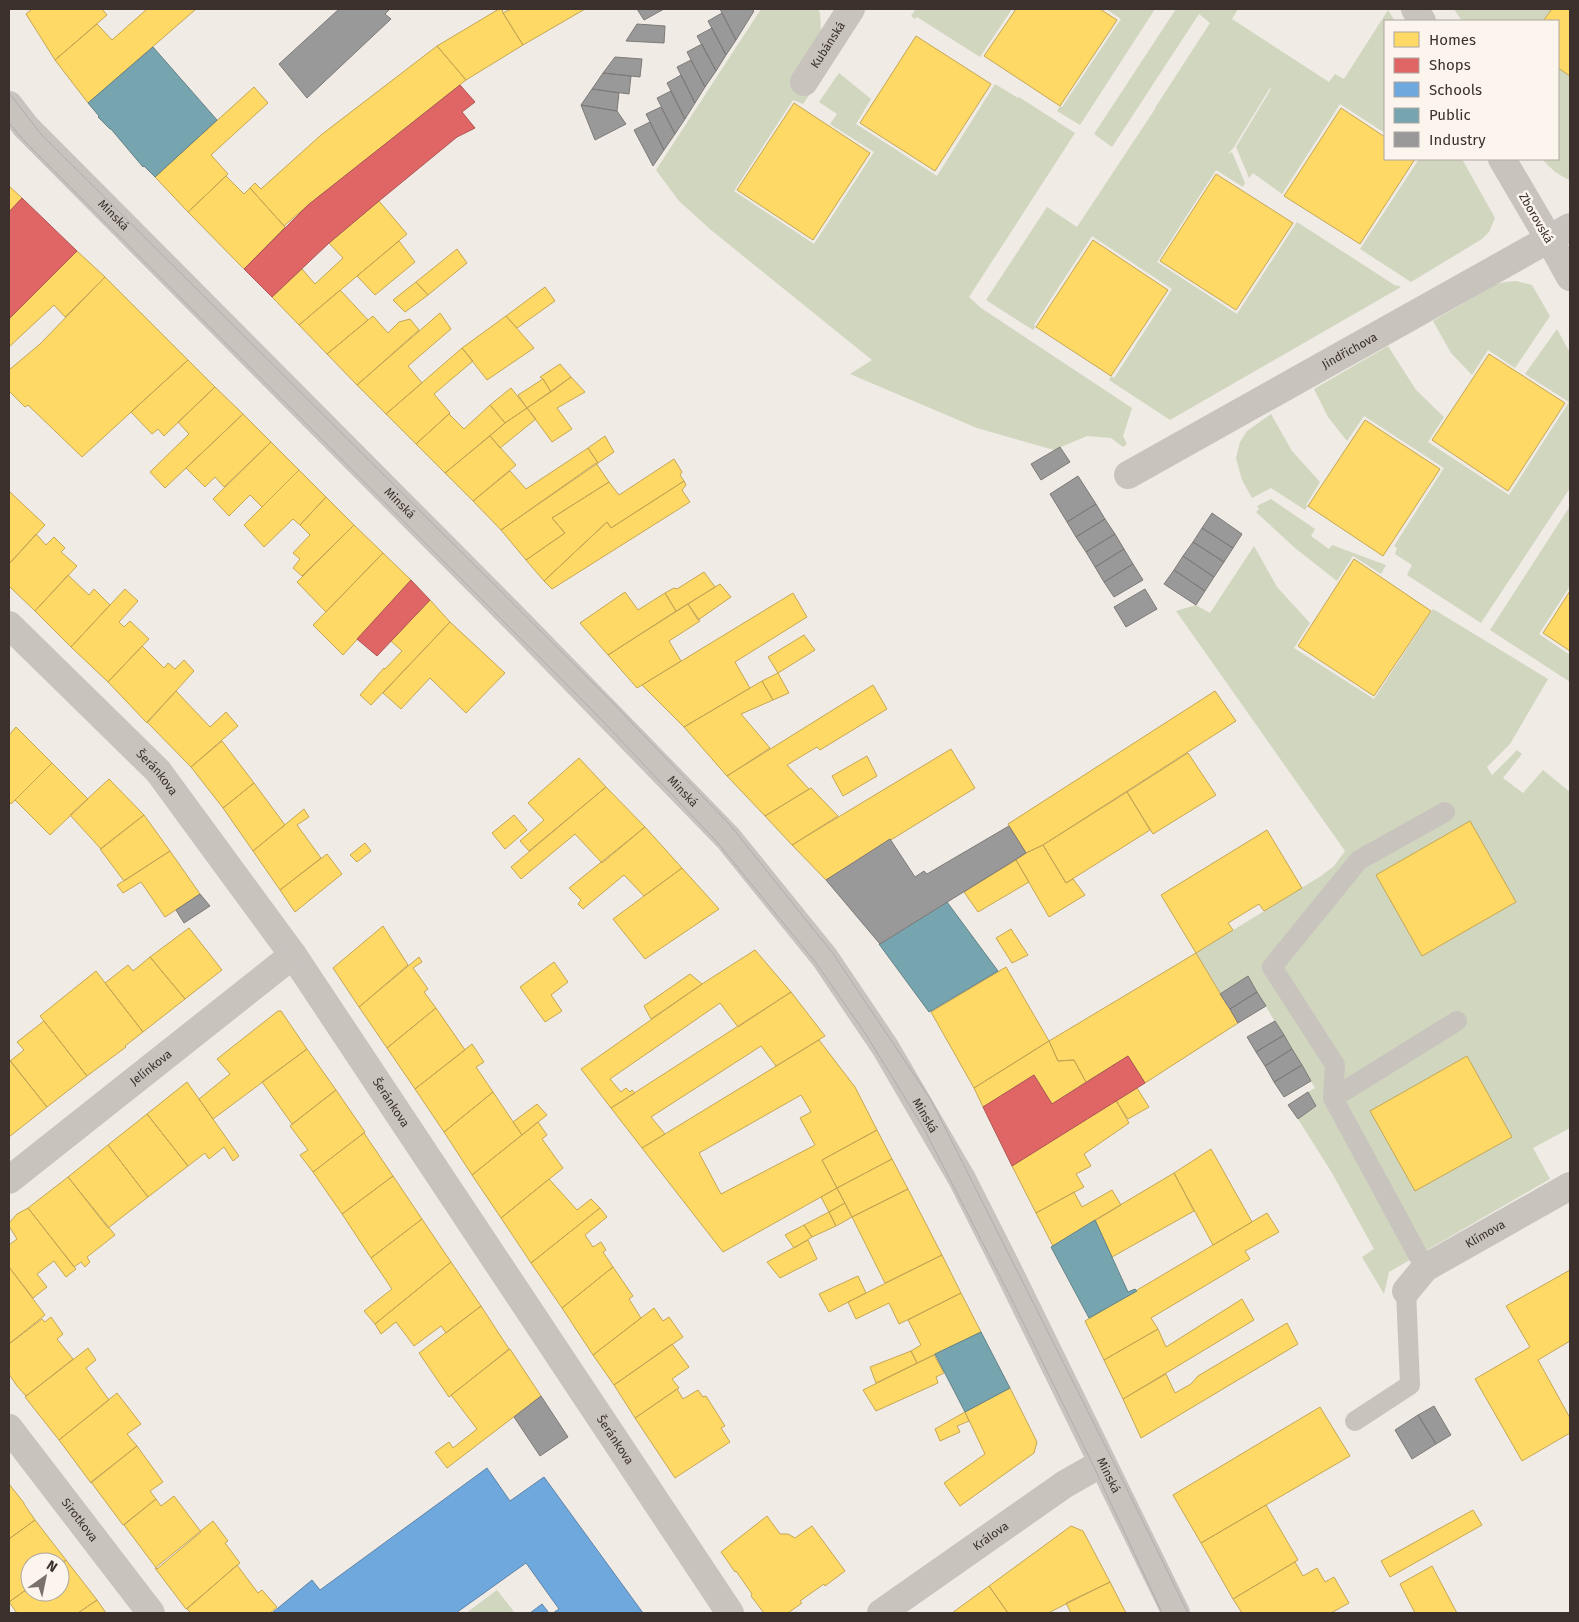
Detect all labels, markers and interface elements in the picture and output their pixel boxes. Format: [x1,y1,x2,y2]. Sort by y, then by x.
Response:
street label: Kubánská [808,19,848,71]
legend [1384,20,1559,160]
text: Homes [1429,31,1476,49]
text: Shops [1429,56,1471,74]
text: Schools [1429,81,1482,99]
text: Public [1429,106,1471,124]
text: Industry [1429,131,1486,149]
street label: Zborovská [1516,190,1556,246]
street label: Minská [95,197,132,233]
street label: Jindřichova [1319,330,1380,372]
street label: Minská [381,485,418,521]
street label: Šeránkova [133,746,180,798]
street label: Minská [665,773,701,810]
street label: Jelínkova [127,1047,175,1088]
street label: Šeránkova [370,1075,412,1130]
street label: Minská [909,1096,941,1135]
street label: Klímova [1463,1217,1508,1251]
street label: Šeránkova [594,1412,636,1467]
street label: Minská [1094,1455,1123,1495]
street label: Sirotkova [59,1496,101,1544]
street label: Králova [970,1519,1011,1553]
north arrow [20,1552,70,1602]
text: N [43,1557,60,1576]

